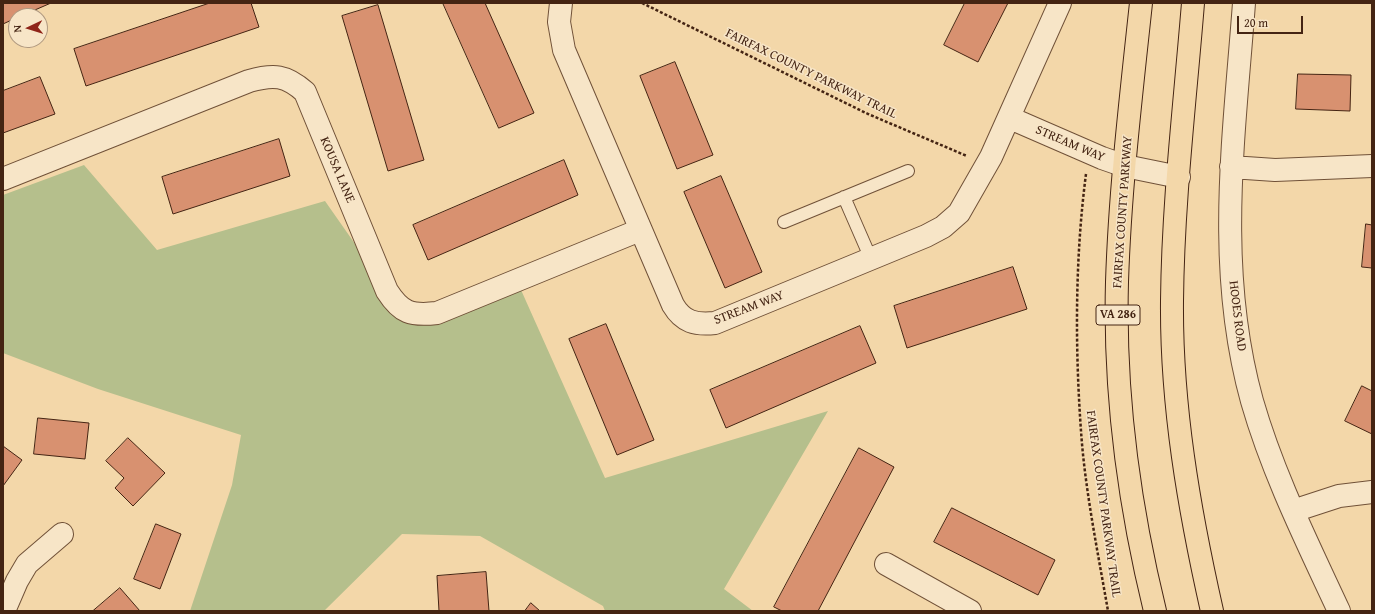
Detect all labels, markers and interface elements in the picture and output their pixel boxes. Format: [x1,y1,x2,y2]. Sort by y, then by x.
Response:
north arrow [8,8,48,48]
scale bar [1239,8,1305,34]
text: 20 m [1244,14,1268,31]
text: N [9,25,25,33]
street label: FAIRFAX COUNTY PARKWAY TRAIL [723,26,899,122]
street label: STREAM WAY [1033,122,1107,166]
street label: KOUSA LANE [316,135,358,205]
street label: FAIRFAX COUNTY PARKWAY [1110,135,1136,289]
street label: HOOES ROAD [1225,280,1249,352]
street label: STREAM WAY [712,288,786,328]
road number: VA 286 [1096,305,1140,325]
street label: FAIRFAX COUNTY PARKWAY TRAIL [1082,410,1124,598]

